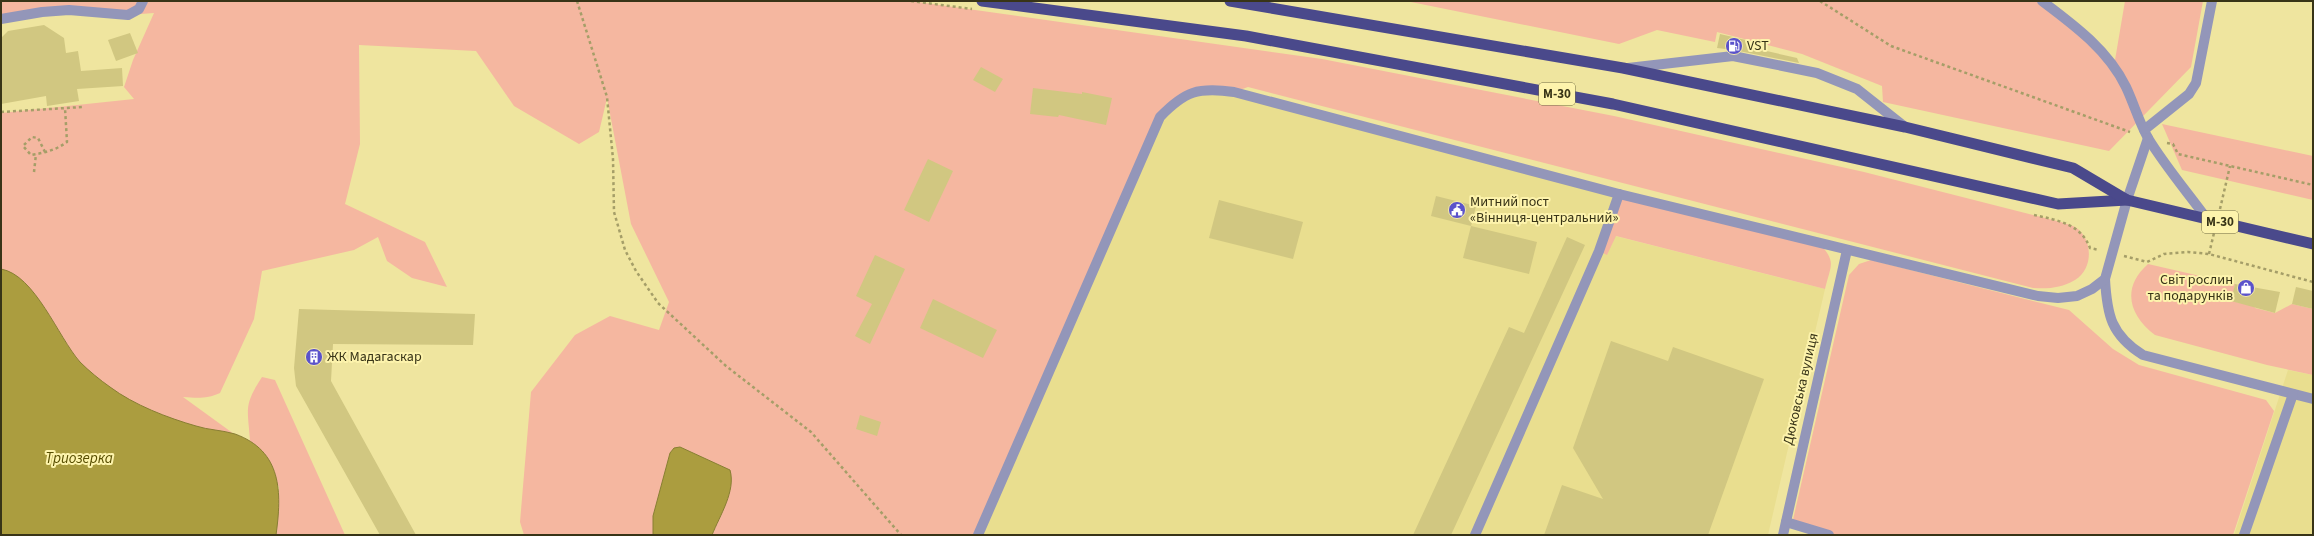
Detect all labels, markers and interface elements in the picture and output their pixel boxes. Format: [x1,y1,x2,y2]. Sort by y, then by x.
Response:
fuel station icon: VST [1724,36,1744,56]
place label: VST [1747,36,1769,56]
road number: М-30 [1539,83,1575,105]
place label: Митний пост «Вінниця-центральний» [1470,192,1618,228]
public building icon: Митний пост «Вінниця-центральний» [1447,200,1467,220]
road number: М-30 [2202,211,2238,233]
place label: Світ рослин та подарунків [2147,270,2233,306]
shop icon: Світ рослин та подарунків [2236,278,2256,298]
street label: Дюковська вулиця [1778,331,1824,447]
building icon: ЖК Мадагаскар [304,347,324,367]
place label: ЖК Мадагаскар [327,347,422,367]
water label: Триозерка [45,448,113,469]

